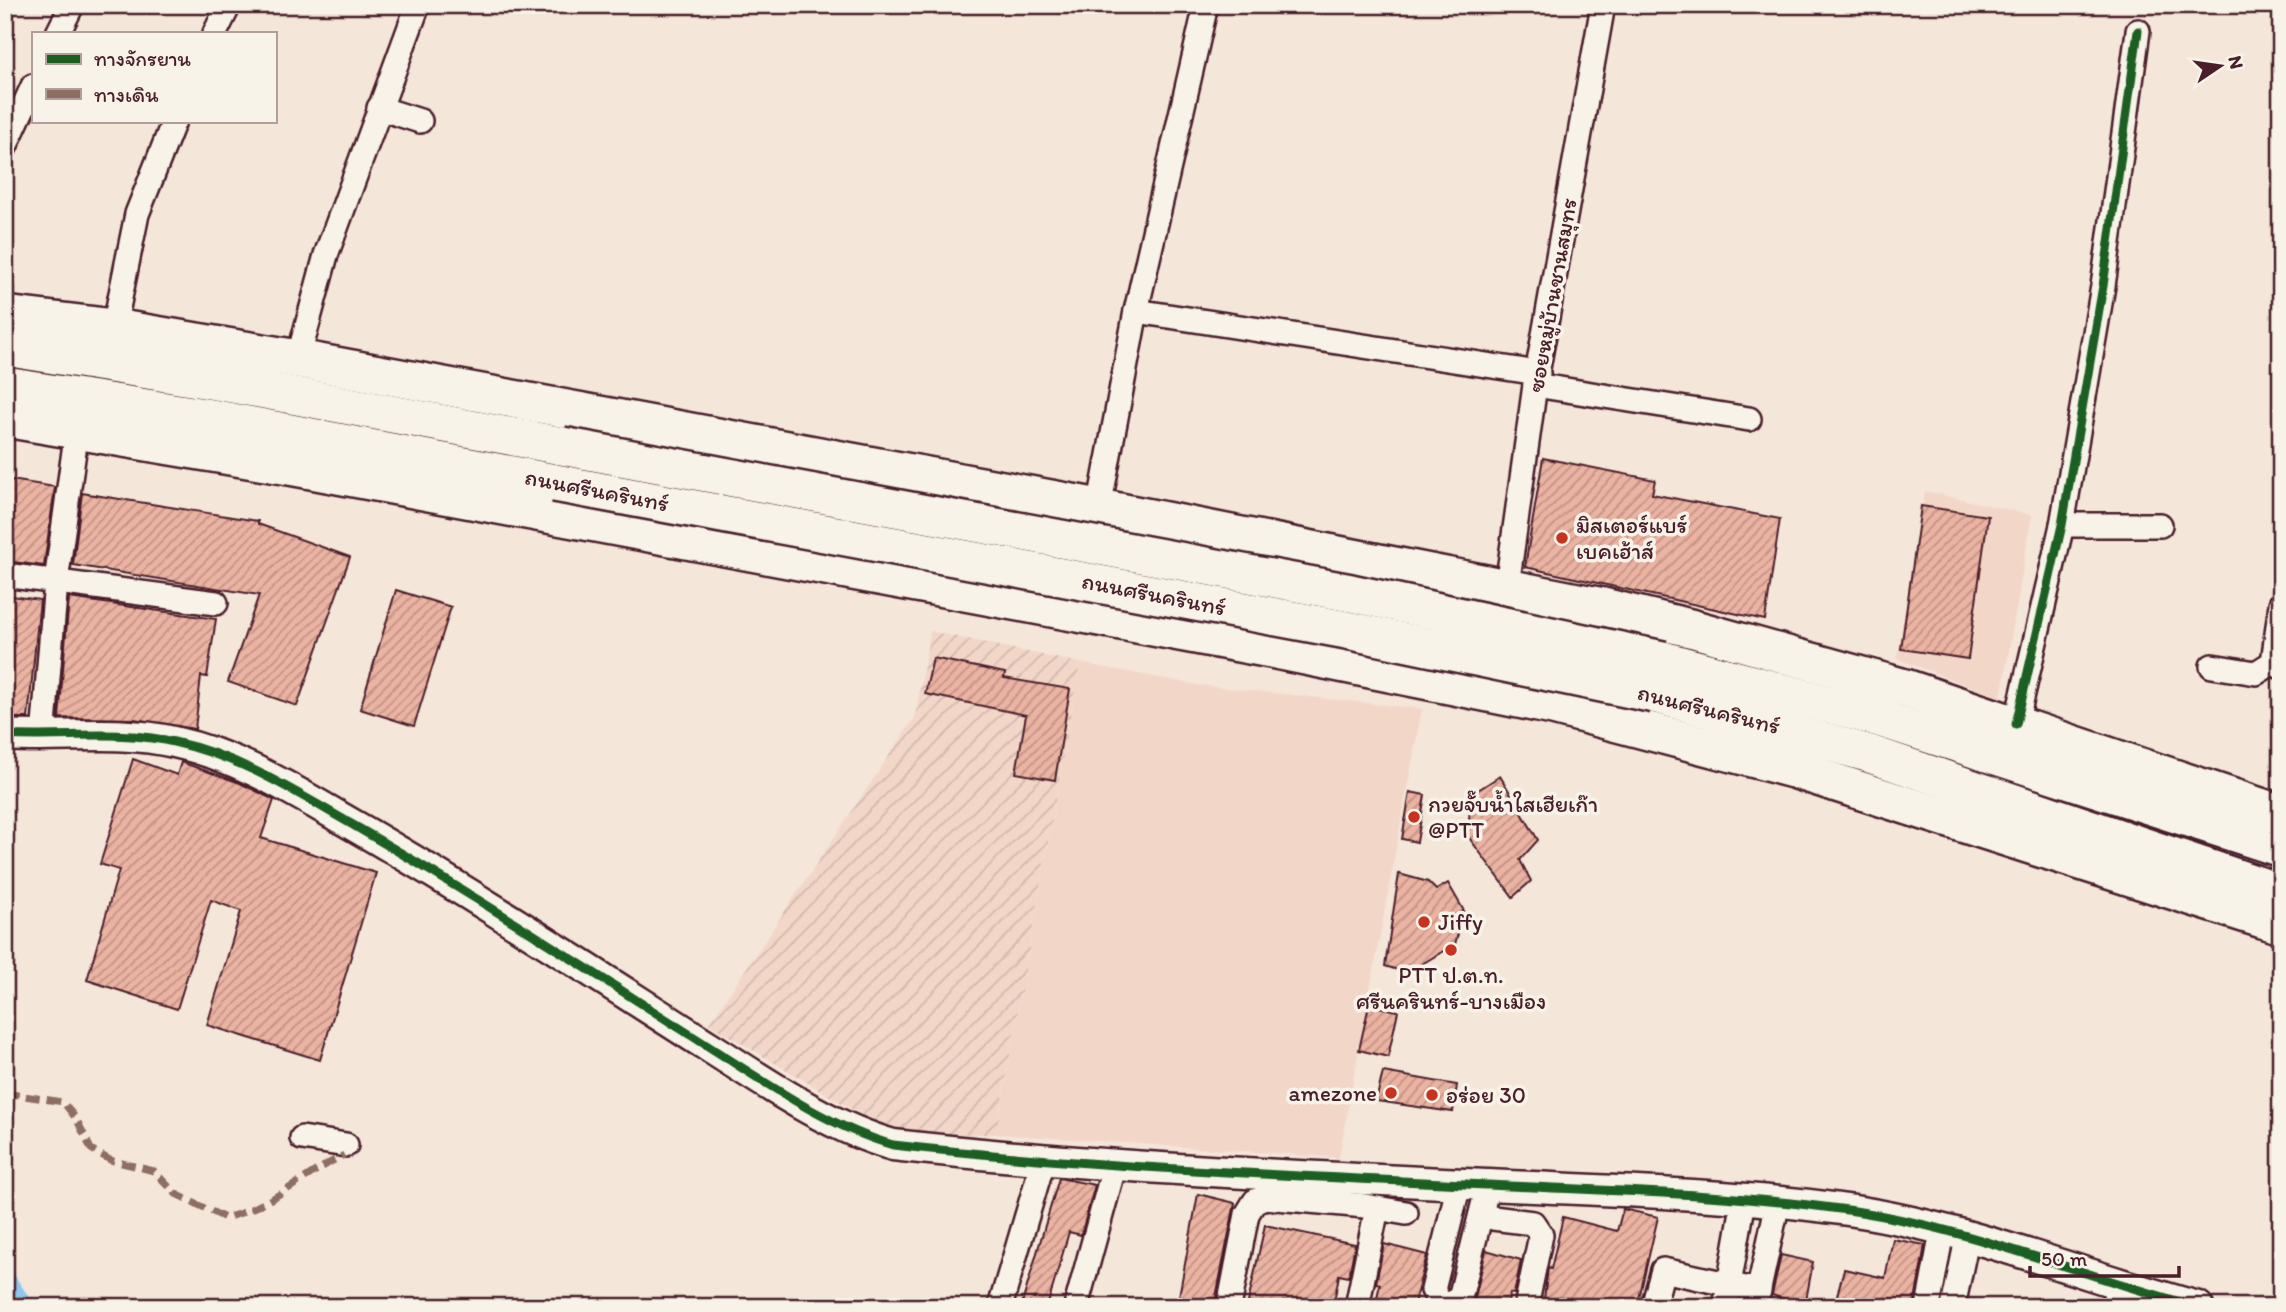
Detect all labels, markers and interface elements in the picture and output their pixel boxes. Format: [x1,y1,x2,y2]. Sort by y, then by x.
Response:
legend [32,32,276,122]
north arrow [2184,32,2254,102]
text: ทางจักรยาน [94,46,191,71]
text: N [2223,53,2249,71]
text: ทางเดิน [94,82,158,107]
street label: ซอยหมู่บ้านชานสมุทร [1521,196,1585,395]
street label: ถนนศรีนครินทร์ [523,462,671,518]
place label: มิสเตอร์แบร์ เบคเฮ้าส์ [1576,511,1687,565]
marker: มิสเตอร์แบร์ เบคเฮ้าส์ [1554,530,1570,546]
street label: ถนนศรีนครินทร์ [1080,566,1228,622]
street label: ถนนศรีนครินทร์ [1635,678,1783,740]
place label: กวยจั๊บน้ำใสเฮียเก๊า @PTT [1428,790,1598,844]
marker: กวยจั๊บน้ำใสเฮียเก๊า @PTT [1406,809,1422,825]
place label: Jiffy [1438,908,1483,936]
marker: Jiffy [1416,914,1432,930]
marker: PTT ป.ต.ท. ศรีนครินทร์-บางเมือง [1443,942,1459,958]
place label: PTT ป.ต.ท. ศรีนครินทร์-บางเมือง [1356,961,1546,1015]
place label: amezone [1289,1079,1377,1107]
place label: อร่อย 30 [1446,1081,1526,1109]
marker: amezone [1383,1085,1399,1101]
marker: อร่อย 30 [1424,1087,1440,1103]
scale bar [2030,1235,2179,1279]
text: 50 m [2041,1246,2088,1271]

